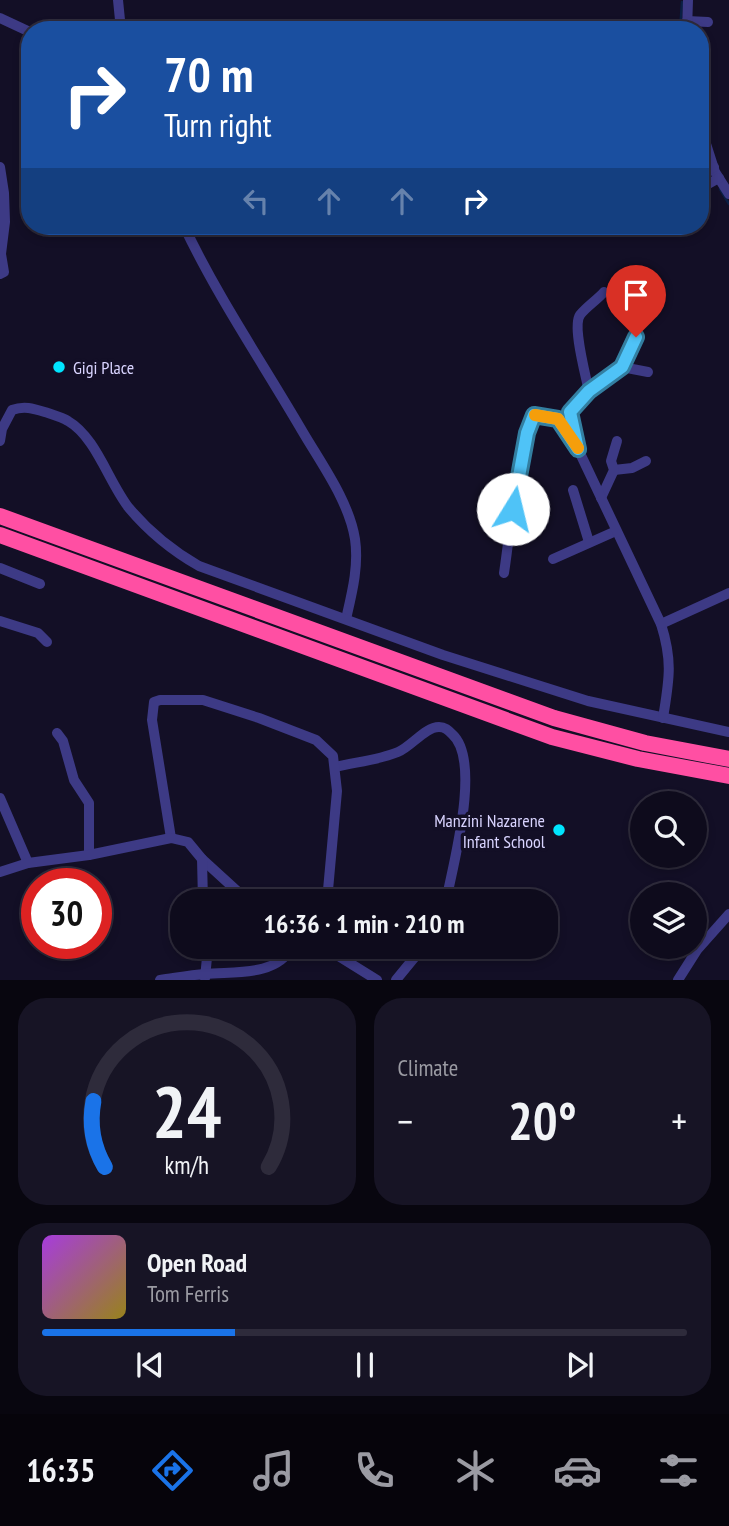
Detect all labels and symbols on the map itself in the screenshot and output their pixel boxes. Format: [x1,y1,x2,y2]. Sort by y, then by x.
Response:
pin [606,265,666,337]
place label: Gigi Place [73,356,134,379]
marker: Gigi Place [51,359,67,375]
position arrow [476,472,550,546]
place label: Manzini Nazarene Infant School [434,809,546,853]
marker: Manzini Nazarene Infant School [551,822,567,838]
speed limit sign: 30 [21,868,112,959]

